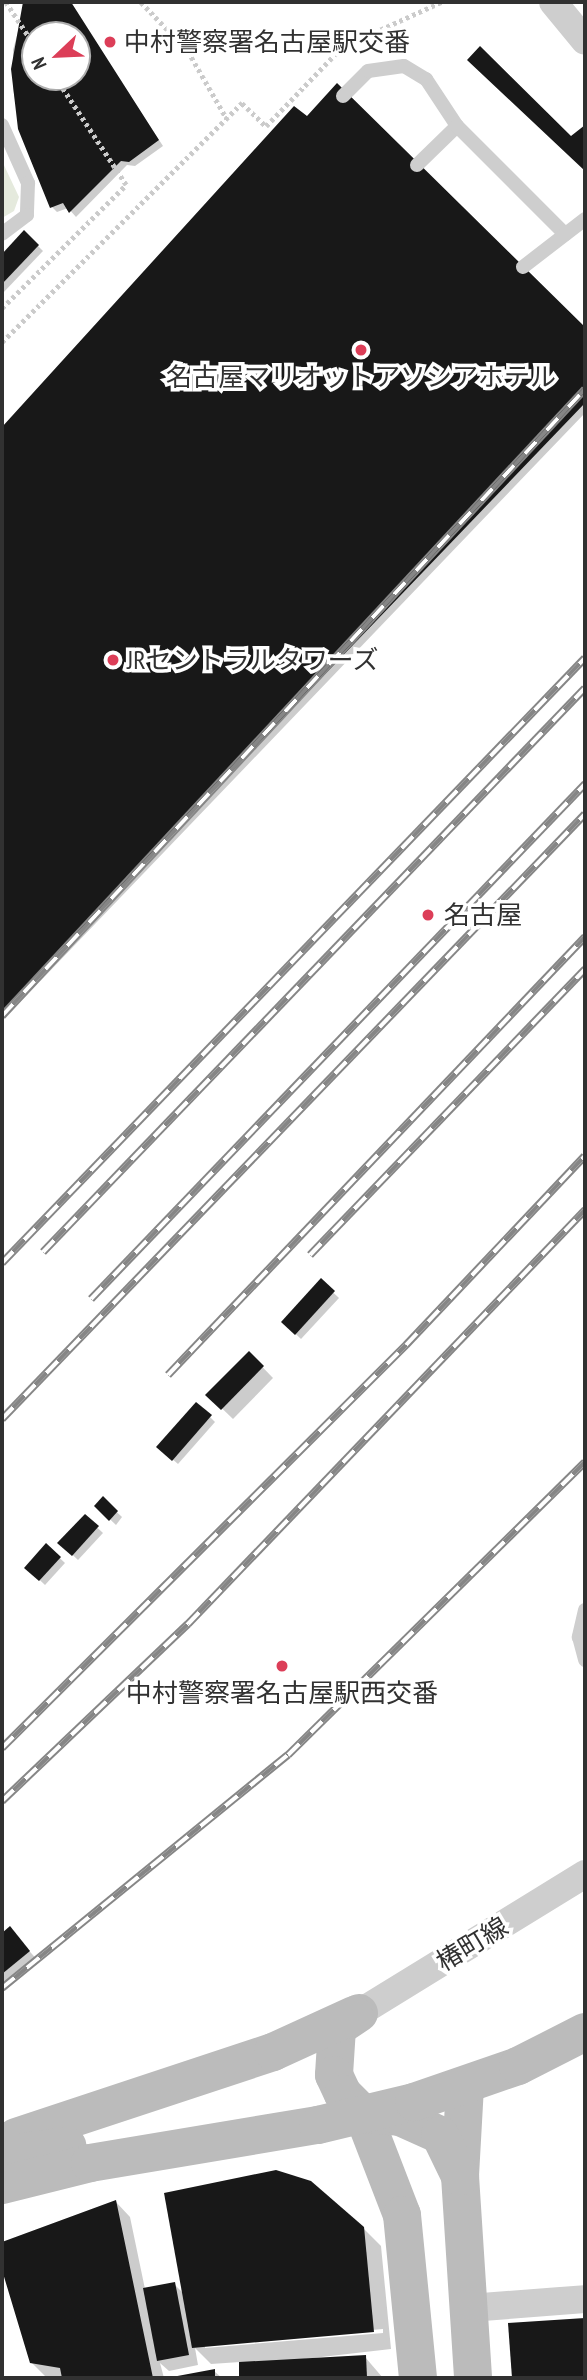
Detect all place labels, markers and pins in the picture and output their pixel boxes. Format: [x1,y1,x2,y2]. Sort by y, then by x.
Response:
place label: 中村警察署名古屋駅交番 [124,26,410,58]
marker: 中村警察署名古屋駅交番 [102,34,118,50]
marker: 名古屋マリオットアソシアホテル [353,342,369,358]
place label: 名古屋マリオットアソシアホテル [166,361,556,393]
place label: JRセントラルタワーズ [127,644,380,676]
marker: JRセントラルタワーズ [105,652,121,668]
place label: 名古屋 [444,899,522,931]
marker: 名古屋 [418,905,438,925]
marker: 中村警察署名古屋駅西交番 [274,1658,290,1674]
place label: 中村警察署名古屋駅西交番 [126,1677,438,1709]

